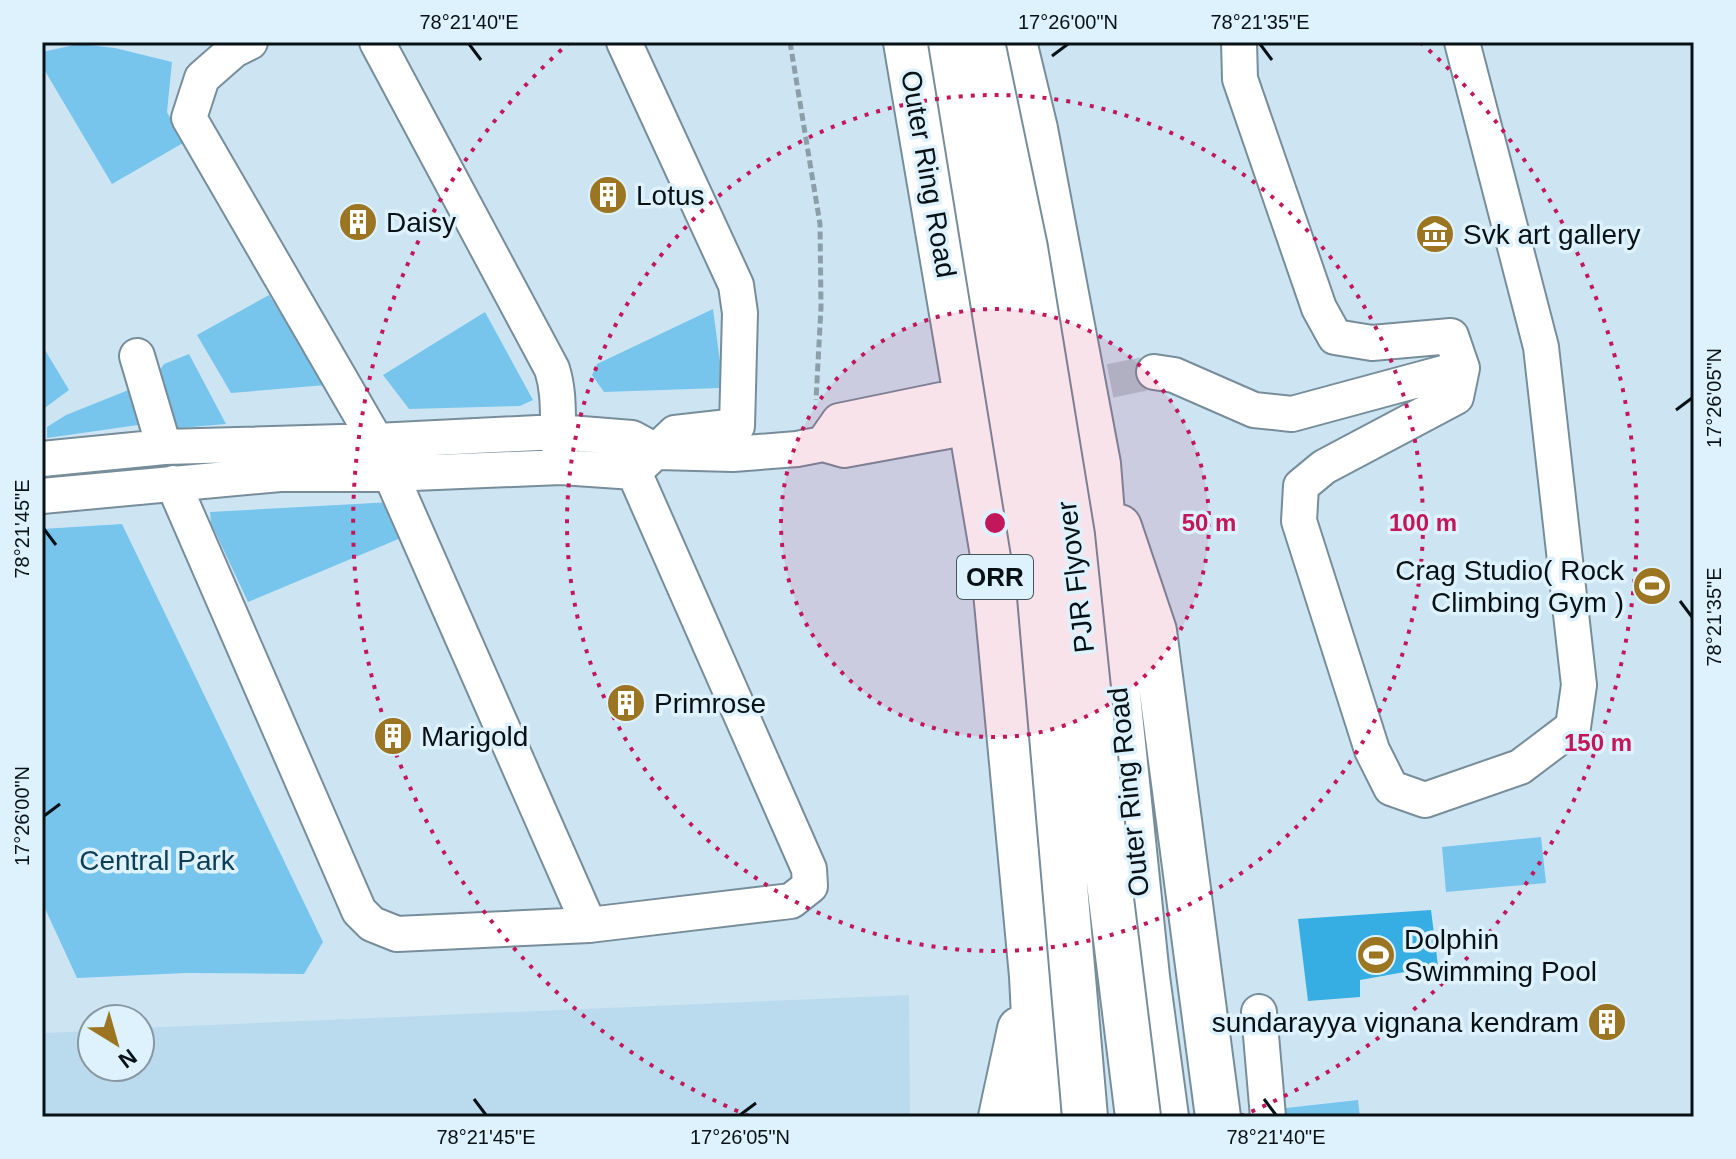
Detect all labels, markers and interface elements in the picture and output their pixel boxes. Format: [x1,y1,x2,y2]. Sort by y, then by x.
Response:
text: 78°21'40"E [420,11,519,33]
text: 17°26'00"N [1018,11,1118,33]
text: 78°21'35"E [1211,11,1310,33]
street label: Outer Ring Road [895,68,962,280]
building icon: Lotus [587,174,629,216]
place label: Lotus [636,180,705,211]
building icon: Daisy [337,201,379,243]
place label: Daisy [386,207,456,238]
museum icon: Svk art gallery [1414,213,1456,255]
place label: Svk art gallery [1463,219,1640,250]
text: 17°26'05"N [1703,348,1725,448]
text: 78°21'45"E [11,480,33,579]
street label: PJR Flyover [1051,499,1100,654]
centre of rings [981,509,1009,537]
text: 50 m [1182,509,1236,536]
text: 100 m [1389,509,1457,536]
road number: ORR [957,555,1033,599]
place label: Crag Studio( Rock Climbing Gym ) [1395,555,1625,618]
sports icon: Crag Studio( Rock Climbing Gym ) [1631,565,1673,607]
text: 78°21'35"E [1703,568,1725,667]
building icon: Primrose [605,682,647,724]
street label: Outer Ring Road [1102,686,1155,898]
place label: Primrose [654,688,766,719]
building icon: Marigold [372,715,414,757]
place label: Marigold [421,721,528,752]
text: 150 m [1564,729,1632,756]
text: 17°26'00"N [11,766,33,866]
park label: Central Park [79,845,236,876]
place label: Dolphin Swimming Pool [1404,924,1597,987]
sports icon: Dolphin Swimming Pool [1355,934,1397,976]
building icon: sundarayya vignana kendram [1586,1001,1628,1043]
north arrow [76,1003,156,1083]
place label: sundarayya vignana kendram [1212,1007,1579,1038]
text: N [114,1044,142,1073]
text: 78°21'45"E [437,1126,536,1148]
text: 17°26'05"N [690,1126,790,1148]
text: 78°21'40"E [1227,1126,1326,1148]

